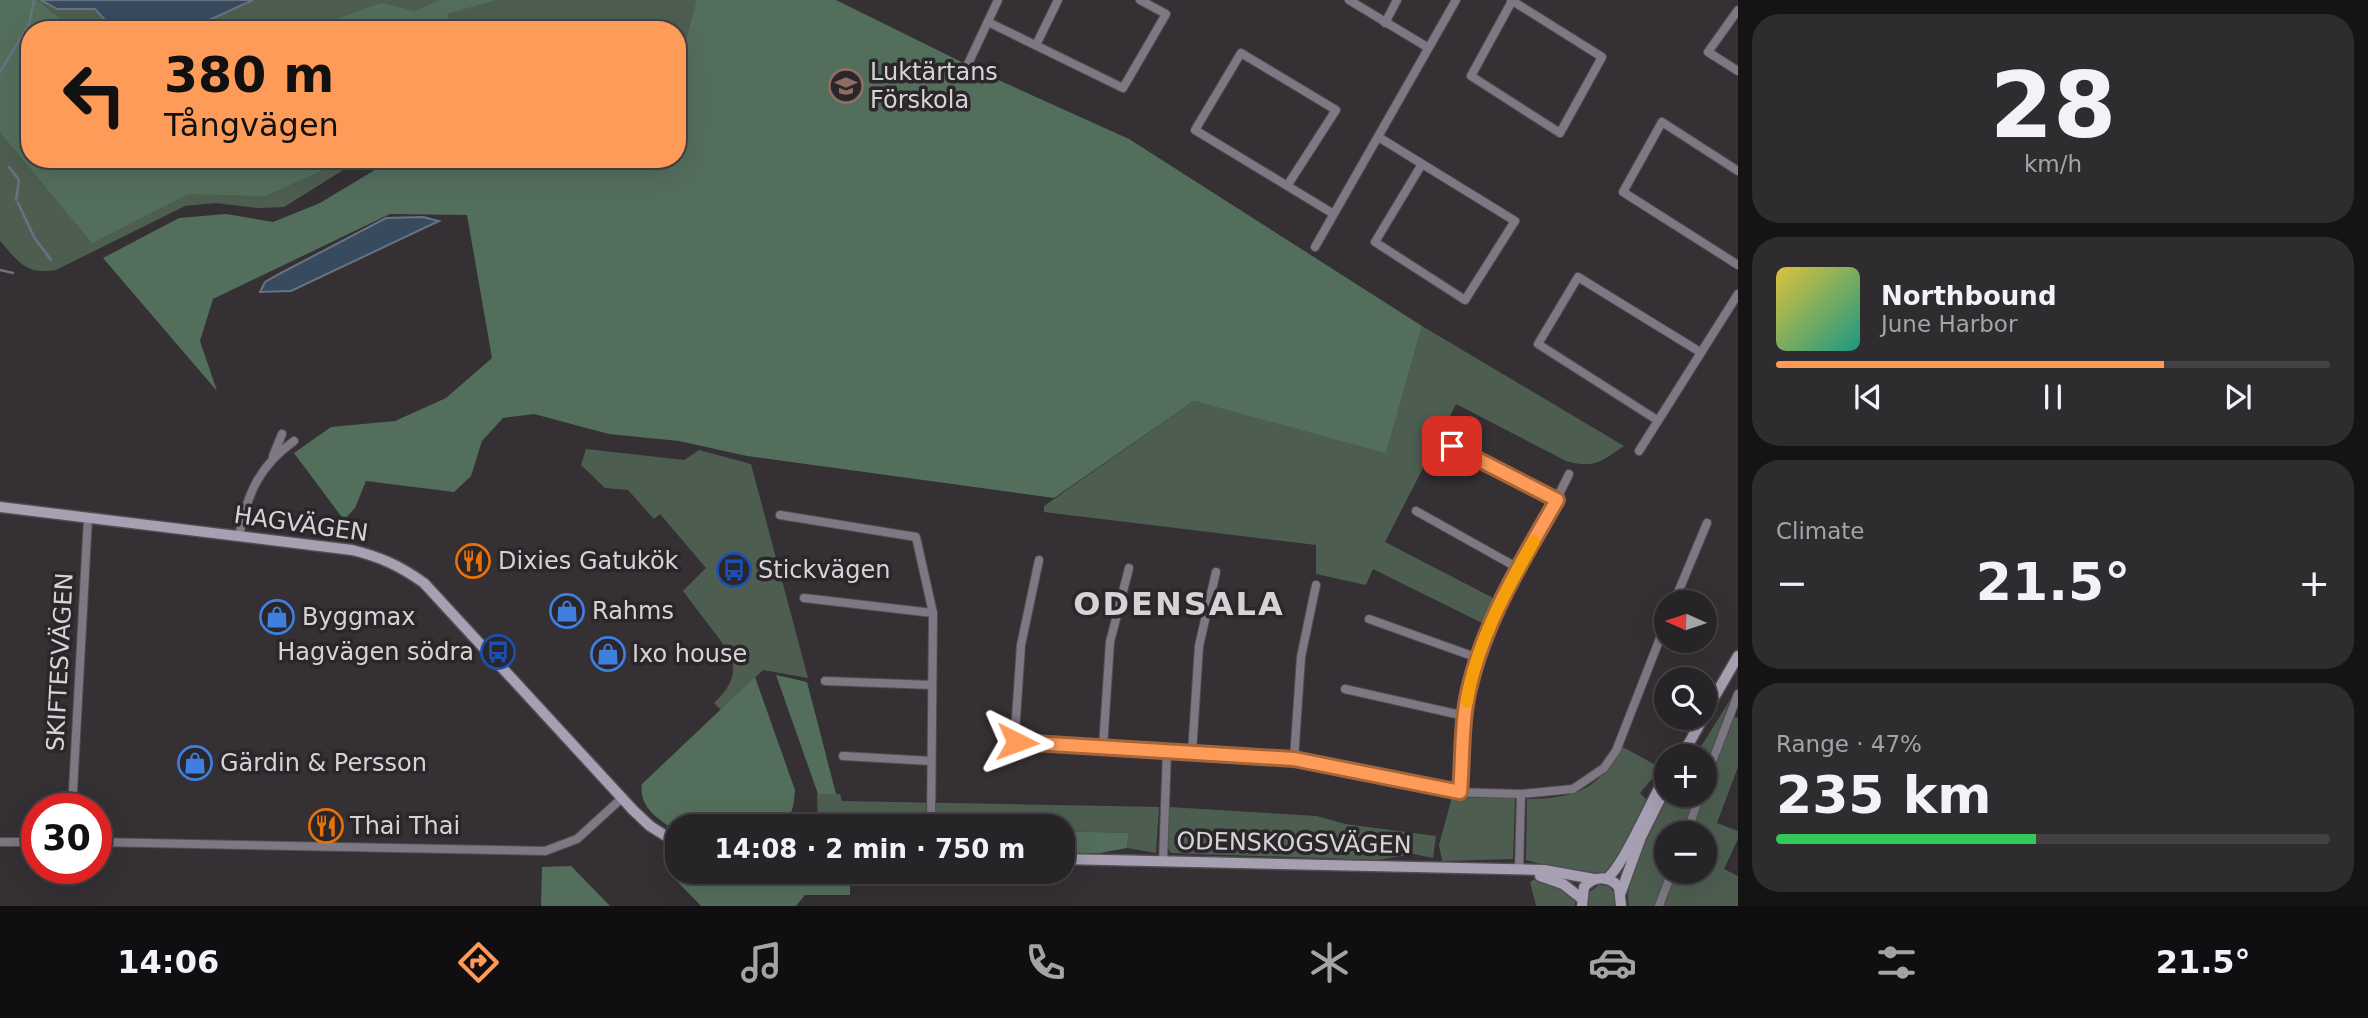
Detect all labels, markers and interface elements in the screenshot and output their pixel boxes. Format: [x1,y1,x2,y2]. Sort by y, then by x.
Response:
text: 380 m [164,47,334,104]
icon: left [49,49,140,140]
text: 28 [1990,53,2116,158]
place label: Luktärtans Förskola [870,58,998,114]
school or university icon: Luktärtans Förskola [827,67,865,105]
text: Tångvägen [164,106,339,144]
text: km/h [2024,151,2082,177]
text: Northbound [1881,281,2057,311]
text: June Harbor [1881,311,2017,337]
icon: previous [1849,378,1887,416]
icon: pause [2034,378,2072,416]
icon: next [2219,378,2257,416]
pin [1422,416,1482,476]
icon: arrive [1433,427,1471,465]
street label: HAGVÄGEN [232,500,370,547]
text: Climate [1776,518,1865,544]
restaurant icon: Dixies Gatukök [454,542,492,580]
place label: Dixies Gatukök [498,547,679,575]
bus stop icon: Stickvägen [715,551,753,589]
text: 21.5° [1976,552,2130,612]
place label: Stickvägen [758,556,891,584]
text: − [1776,561,1808,605]
text: + [2298,561,2330,605]
street label: SKIFTESVÄGEN [40,572,79,752]
district label: ODENSALA [1073,585,1285,623]
north arrow [1654,590,1717,653]
map controls [1654,590,1717,884]
shop icon: Rahms [548,592,586,630]
place label: Rahms [592,597,674,625]
shop icon: Byggmax [258,598,296,636]
place label: Byggmax [302,603,415,631]
bus stop icon: Hagvägen södra [479,633,517,671]
shop icon: Ixo house [589,635,627,673]
place label: Hagvägen södra [277,638,474,666]
place label: Ixo house [632,640,747,668]
button: search [1654,667,1717,730]
position arrow [980,705,1054,779]
text: Range · 47% [1776,731,1922,757]
shop icon: Gärdin & Persson [176,744,214,782]
button: + [1654,744,1717,807]
place label: Gärdin & Persson [220,749,427,777]
text: 235 km [1776,765,1991,825]
speed limit sign: 30 [21,793,112,884]
restaurant icon: Thai Thai [307,807,345,845]
place label: Thai Thai [349,812,460,840]
button: − [1654,821,1717,884]
street label: ODENSKOGSVÄGEN [1176,826,1412,859]
text: 14:08 · 2 min · 750 m [715,834,1025,864]
icon: directions [454,938,503,987]
icon: music [737,938,786,987]
icon: phone [1021,938,1070,987]
icon: climate [1305,938,1354,987]
icon: car [1588,938,1637,987]
icon: filters [1872,938,1921,987]
text: 14:06 [117,943,219,981]
text: 21.5° [2156,943,2251,981]

